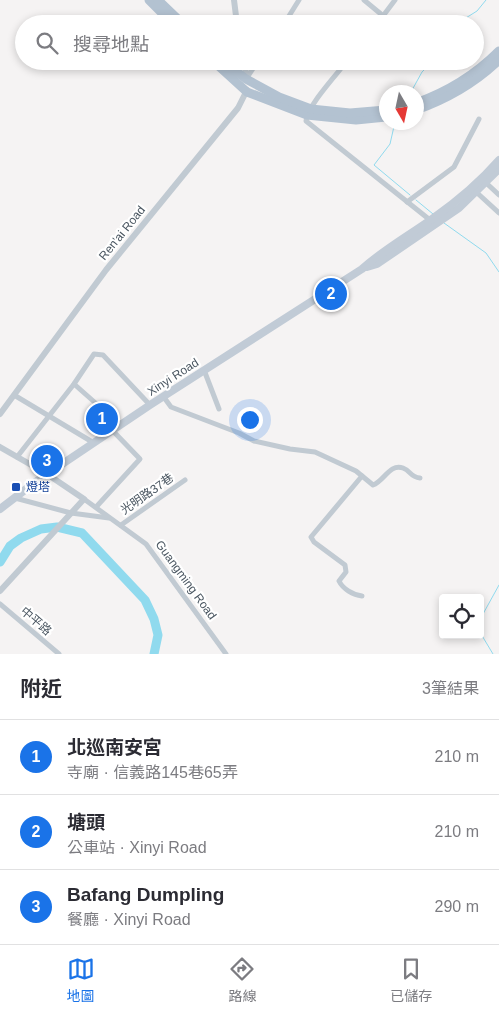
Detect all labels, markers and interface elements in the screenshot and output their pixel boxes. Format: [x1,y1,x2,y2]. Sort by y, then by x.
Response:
search box [15,15,484,70]
icon: search [33,29,61,57]
text: 搜尋地點 [73,34,149,55]
north arrow [379,85,424,130]
street label: Ren'ai Road [96,203,148,263]
pin: 2 [315,275,347,313]
street label: Xinyi Road [145,355,201,399]
pin: 1 [86,400,118,438]
your location [237,407,263,433]
pin: 3 [31,442,63,480]
street label: 光明路37巷 [118,471,176,517]
place label: 燈塔 [26,480,50,494]
marker: 燈塔 [10,481,22,493]
street label: Guangming Road [153,538,219,622]
map controls [439,594,484,639]
button: locate [439,594,484,639]
street label: 中平路 [18,604,54,638]
text: 附近 [20,677,62,700]
text: 3筆結果 [422,680,479,697]
text: 北巡南安宮 [67,737,162,758]
text: 1 [32,748,40,765]
text: 210 m [435,748,479,765]
text: 寺廟 · 信義路145巷65弄 [67,764,238,781]
text: 塘頭 [67,812,105,833]
text: 2 [32,823,40,840]
text: 210 m [435,823,479,840]
text: 公車站 · Xinyi Road [67,839,207,856]
text: Bafang Dumpling [67,884,224,905]
text: 3 [32,898,40,915]
text: 290 m [435,898,479,915]
text: 餐廳 · Xinyi Road [67,911,191,928]
tab: 地圖 [67,955,95,1005]
tab: 路線 [228,955,256,1005]
tab: 已儲存 [390,955,432,1005]

